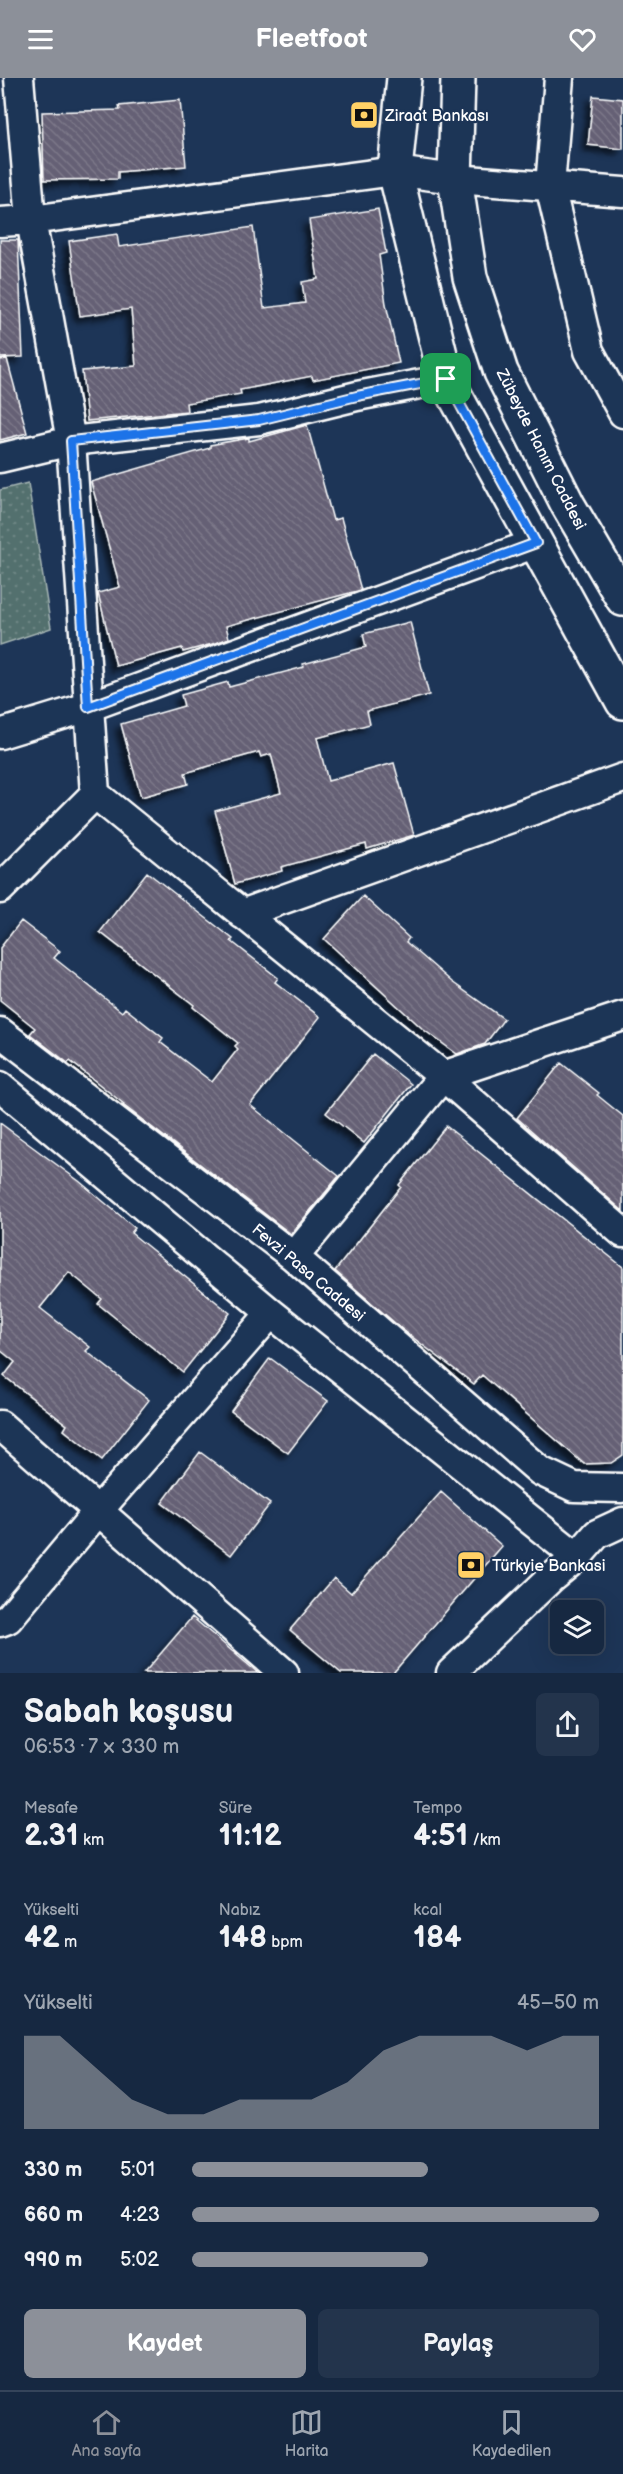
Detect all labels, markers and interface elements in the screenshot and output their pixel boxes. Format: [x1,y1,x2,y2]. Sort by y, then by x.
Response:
icon: menu [24,23,57,56]
text: Fleetfoot [255,23,368,55]
icon: heart [566,23,599,56]
bank icon: Ziraat Bankası [348,99,380,131]
place label: Ziraat Bankası [384,107,489,126]
pin [420,353,471,404]
icon: arrive [429,362,462,395]
street label: Zübeyde Hanım Caddesi [491,365,590,533]
street label: Fevzi Pasa Caddesi [248,1220,369,1326]
bank icon: Türkyie Bankasi [455,1549,487,1581]
place label: Türkyie Bankasi [492,1557,606,1576]
map controls [550,1600,604,1654]
button: layers [550,1600,604,1654]
text: Sabah koşusu [24,1692,233,1732]
button: share [536,1693,599,1756]
text: 06:53 · 7 × 330 m [24,1735,179,1759]
text: Mesafe [24,1799,78,1818]
text: Süre [219,1799,252,1818]
text: Tempo [413,1799,462,1818]
text: 2.31 [24,1818,79,1854]
text: 11:12 [219,1818,282,1854]
text: 4:51 [413,1818,468,1854]
text: km [79,1831,104,1850]
text: /km [468,1831,501,1850]
text: Yükselti [24,1901,79,1920]
text: Nabız [219,1901,260,1920]
text: kcal [413,1901,442,1920]
text: 42 [24,1920,60,1956]
text: 148 [219,1920,267,1956]
text: 184 [413,1920,462,1956]
text: m [60,1933,77,1952]
text: bpm [267,1933,303,1952]
text: Yükselti [24,1991,93,2015]
text: 45–50 m [517,1991,599,2015]
text: 330 m [24,2158,82,2182]
text: 5:01 [120,2158,155,2182]
text: 660 m [24,2203,83,2227]
text: 4:23 [120,2203,160,2227]
text: 990 m [24,2248,82,2272]
text: 5:02 [120,2248,159,2272]
button: Kaydet [24,2309,306,2378]
button: Paylaş [318,2309,599,2378]
tab: Ana sayfa [72,2406,141,2461]
tab: Harita [285,2406,328,2461]
tab: Kaydedilen [472,2406,551,2461]

